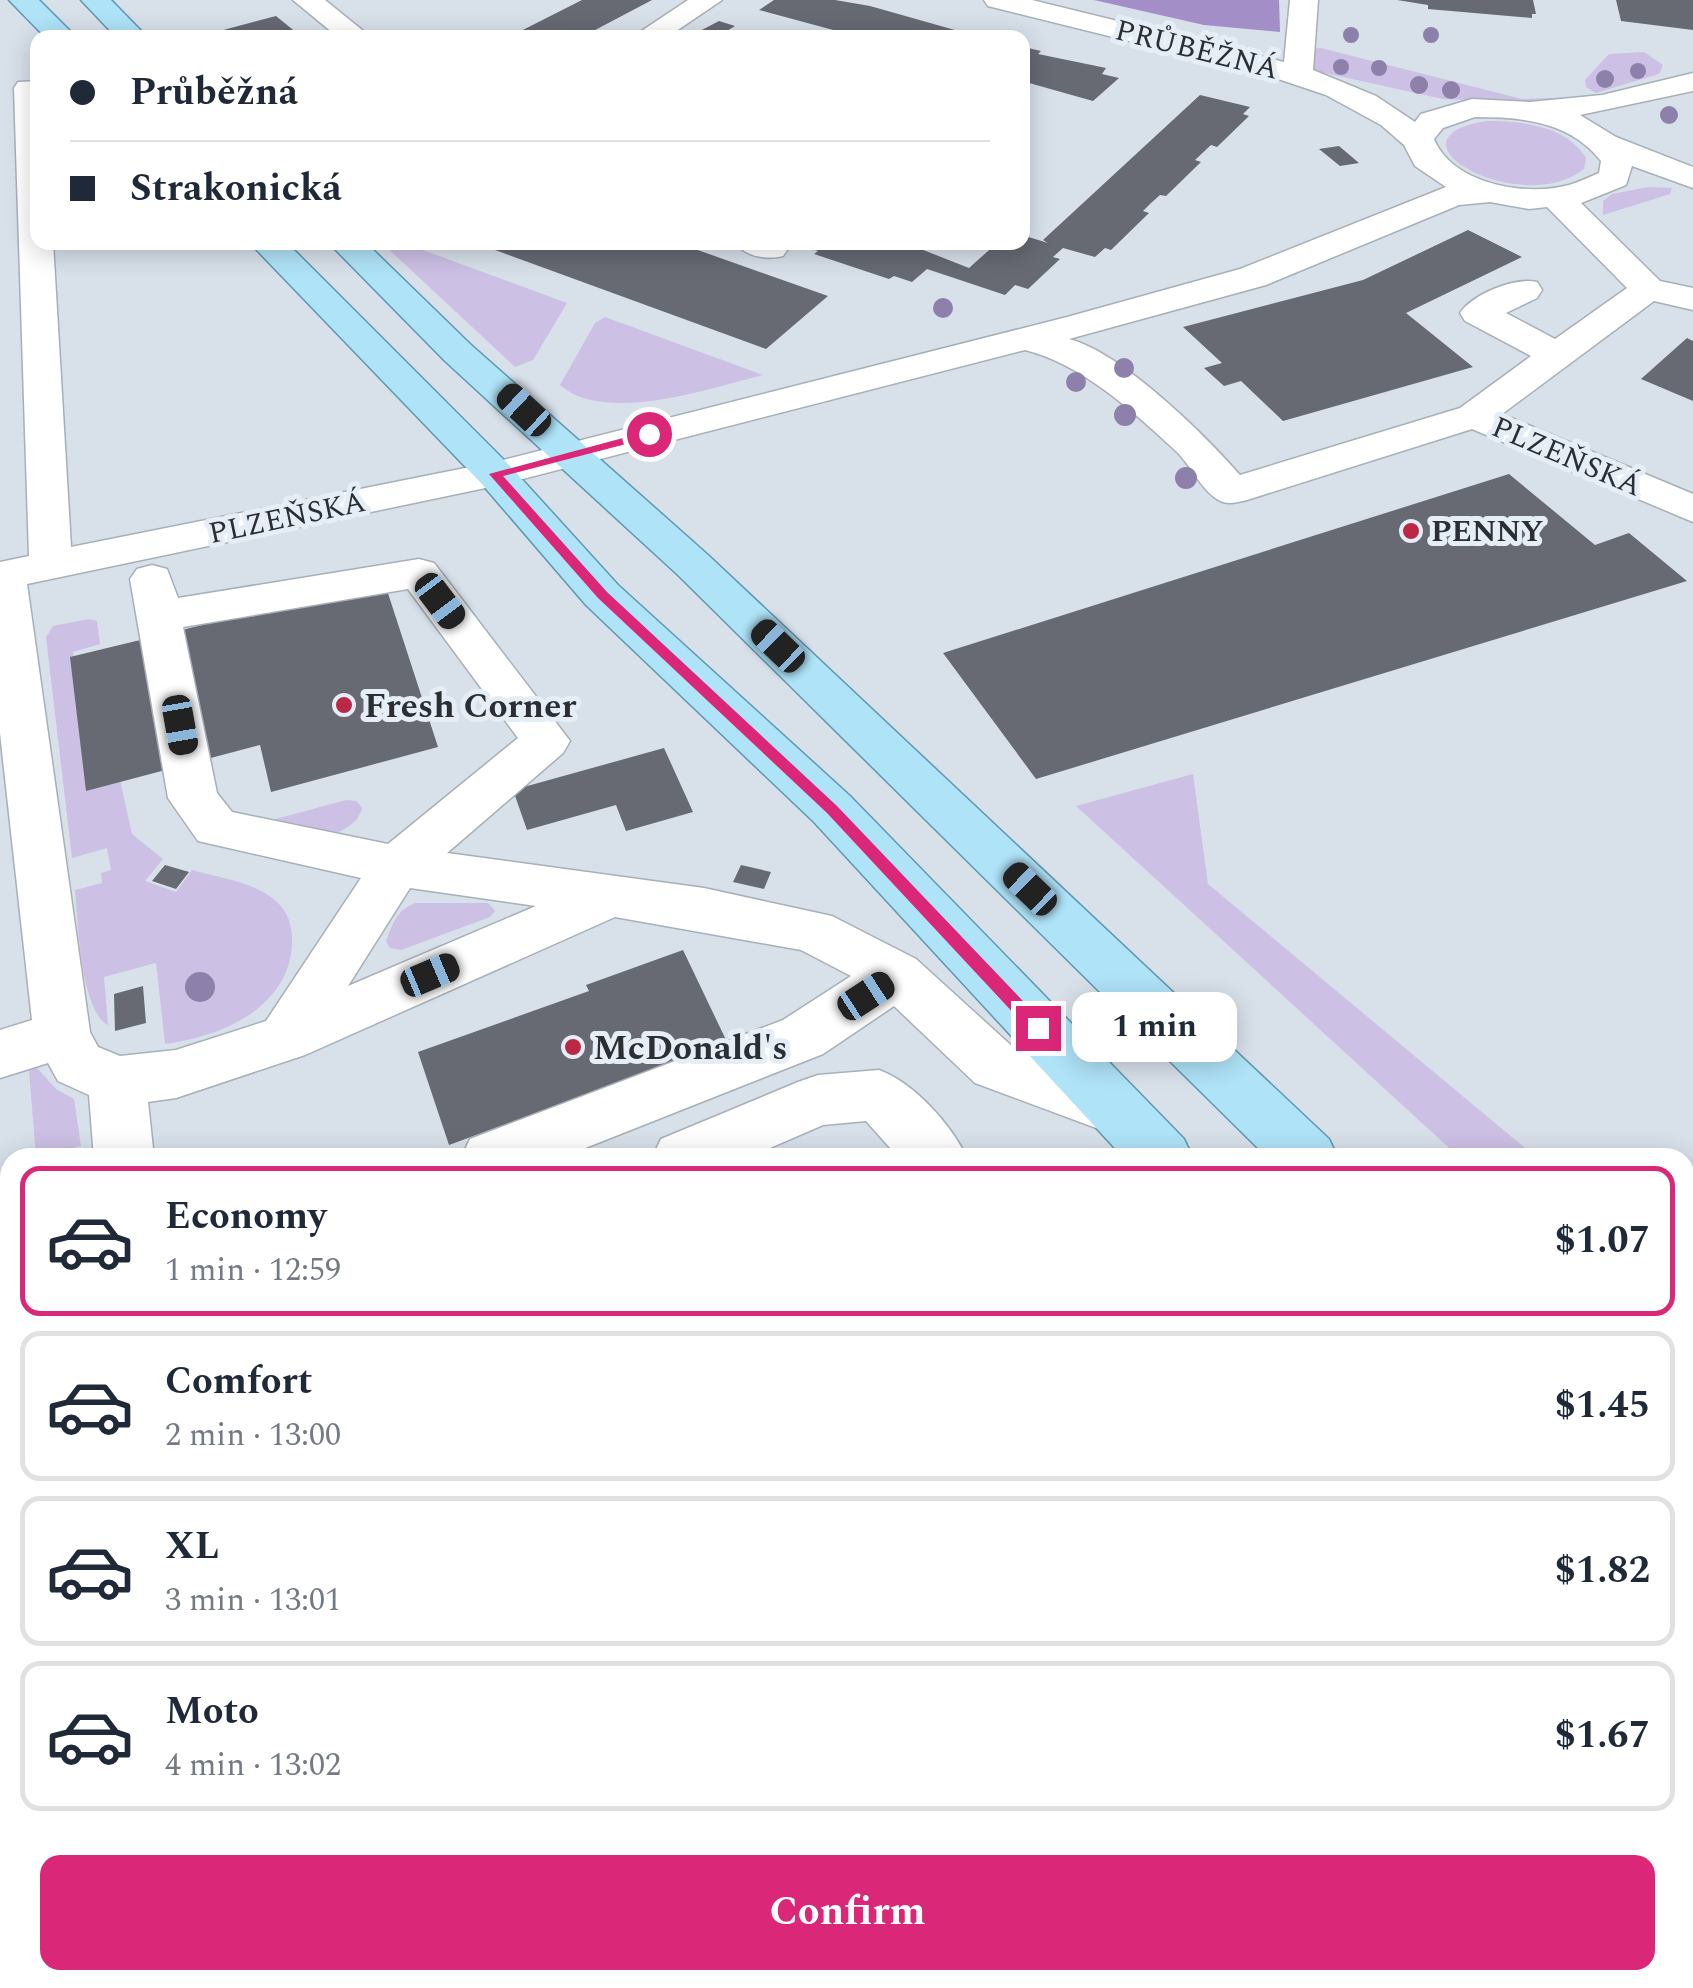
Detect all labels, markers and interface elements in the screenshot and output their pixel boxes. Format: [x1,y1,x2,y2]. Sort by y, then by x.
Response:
street label: PRŮBĚŽNÁ [1110,7,1283,92]
text: Průběžná [130,64,298,122]
text: Strakonická [130,160,342,218]
car [492,379,556,441]
street label: PLZEŇSKÁ [1484,405,1649,509]
route start [627,412,672,457]
street label: PLZEŇSKÁ [204,479,370,557]
place label: PENNY [1431,509,1544,555]
marker: PENNY [1400,520,1422,542]
car [410,568,470,634]
car [746,614,810,678]
place label: Fresh Corner [364,680,576,733]
car [160,693,200,757]
marker: Fresh Corner [333,694,355,716]
car [998,857,1062,921]
car [397,949,463,1001]
car [833,967,899,1025]
callout: 1 min [1073,993,1238,1063]
text: 1 min [1112,1002,1197,1051]
route end [1016,1006,1061,1051]
place label: McDonald's [593,1022,788,1075]
marker: McDonald's [562,1036,584,1058]
text: Economy [165,1188,326,1246]
icon: car [45,1196,135,1286]
text: $1.07 [1555,1212,1650,1270]
text: 1 min · 12:59 [165,1246,341,1295]
text: Comfort [165,1353,312,1411]
icon: car [45,1361,135,1451]
text: $1.45 [1555,1377,1650,1435]
text: 2 min · 13:00 [165,1411,341,1460]
text: XL [165,1518,219,1576]
icon: car [45,1526,135,1616]
text: $1.82 [1555,1542,1650,1600]
text: 3 min · 13:01 [165,1576,341,1625]
text: Moto [165,1683,259,1741]
icon: car [45,1691,135,1781]
text: $1.67 [1555,1707,1650,1765]
text: 4 min · 13:02 [165,1741,341,1790]
button: Confirm [40,1855,1655,1970]

